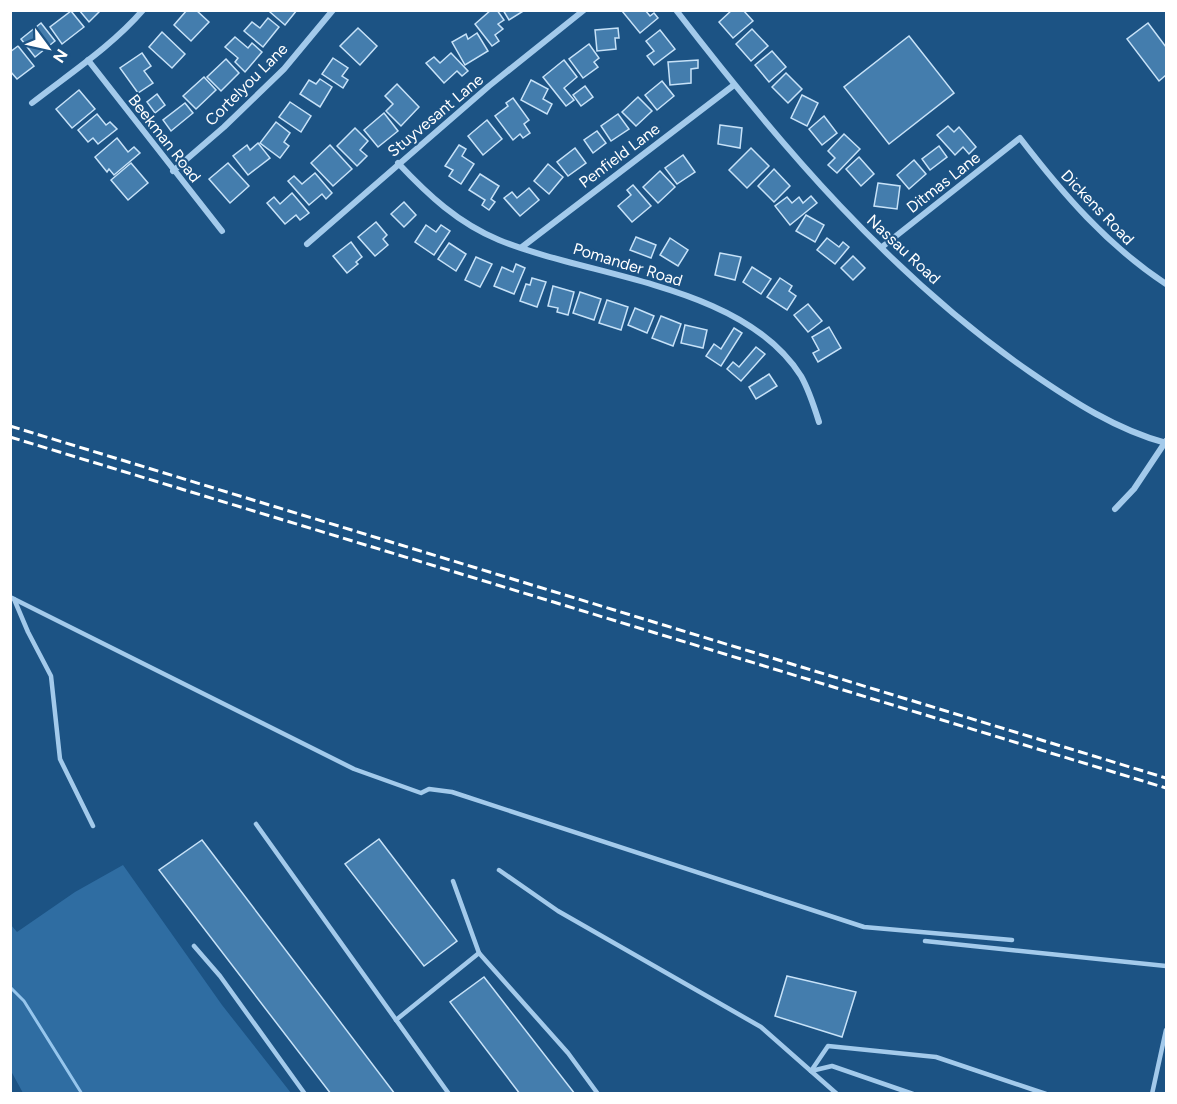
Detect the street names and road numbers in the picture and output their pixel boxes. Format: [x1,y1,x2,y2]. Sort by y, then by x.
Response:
street label: Cortelyou Lane [201,39,292,130]
street label: Stuyvesant Lane [384,70,487,161]
street label: Beekman Road [124,90,205,186]
street label: Penfield Lane [575,119,664,192]
street label: Ditmas Lane [903,148,984,217]
street label: Dickens Road [1057,166,1138,249]
street label: Nassau Road [863,211,944,288]
street label: Pomander Road [571,239,685,290]

